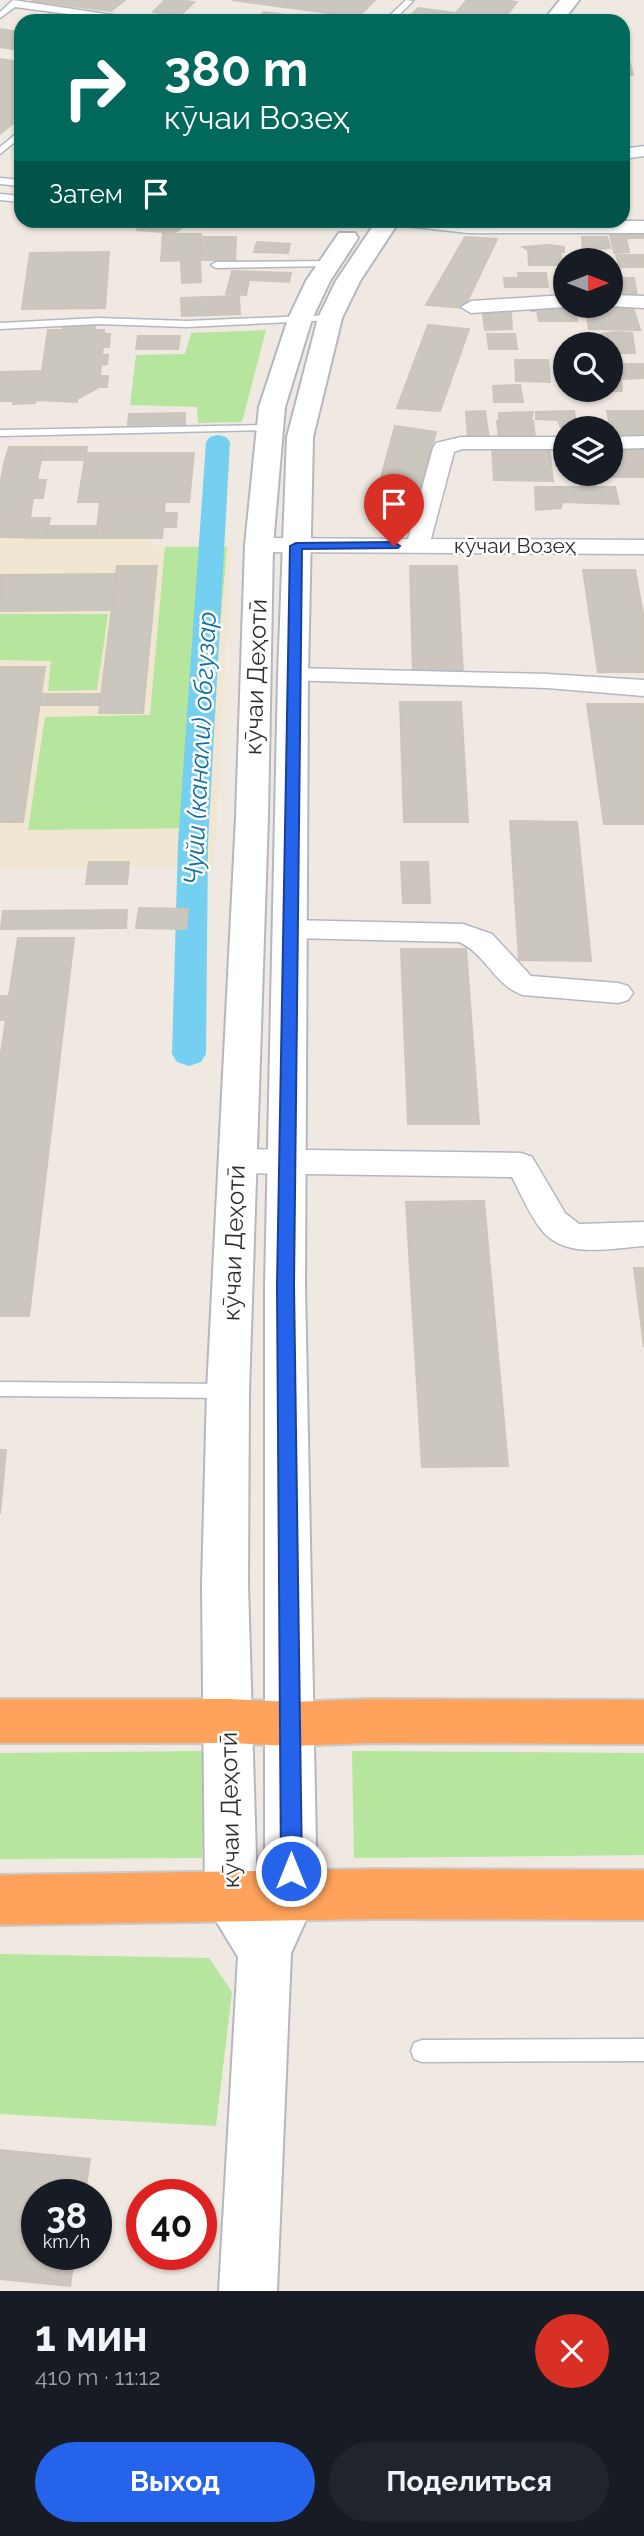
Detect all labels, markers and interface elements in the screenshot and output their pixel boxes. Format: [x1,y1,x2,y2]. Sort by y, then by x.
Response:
text: 380 m [164,40,308,97]
icon: right [49,42,140,133]
text: кӯчаи Возеҳ [164,99,350,136]
icon: arrive [137,175,175,213]
text: Затем [49,179,123,209]
north arrow [553,248,623,318]
map controls [553,248,623,486]
button: search [553,332,623,402]
button: layers [553,416,623,486]
pin [364,474,424,546]
icon: arrive [375,485,413,523]
street label: кӯчаи Возеҳ [454,533,576,558]
street label: кӯчаи Деҳотӣ [238,598,273,755]
water label: Чуйи (канали) обгузар [178,611,222,885]
street label: кӯчаи Деҳотӣ [216,1164,251,1321]
street label: кӯчаи Деҳотӣ [214,1732,245,1888]
position arrow [254,1834,328,1908]
speed limit sign: 40 [126,2179,217,2270]
text: 38 [46,2195,87,2236]
text: km/h [43,2231,90,2252]
text: 1 мин [35,2312,148,2361]
button: close [535,2314,609,2388]
text: 410 m · 11:12 [35,2363,160,2390]
button: Выход [35,2442,315,2522]
button: Поделиться [329,2442,609,2522]

